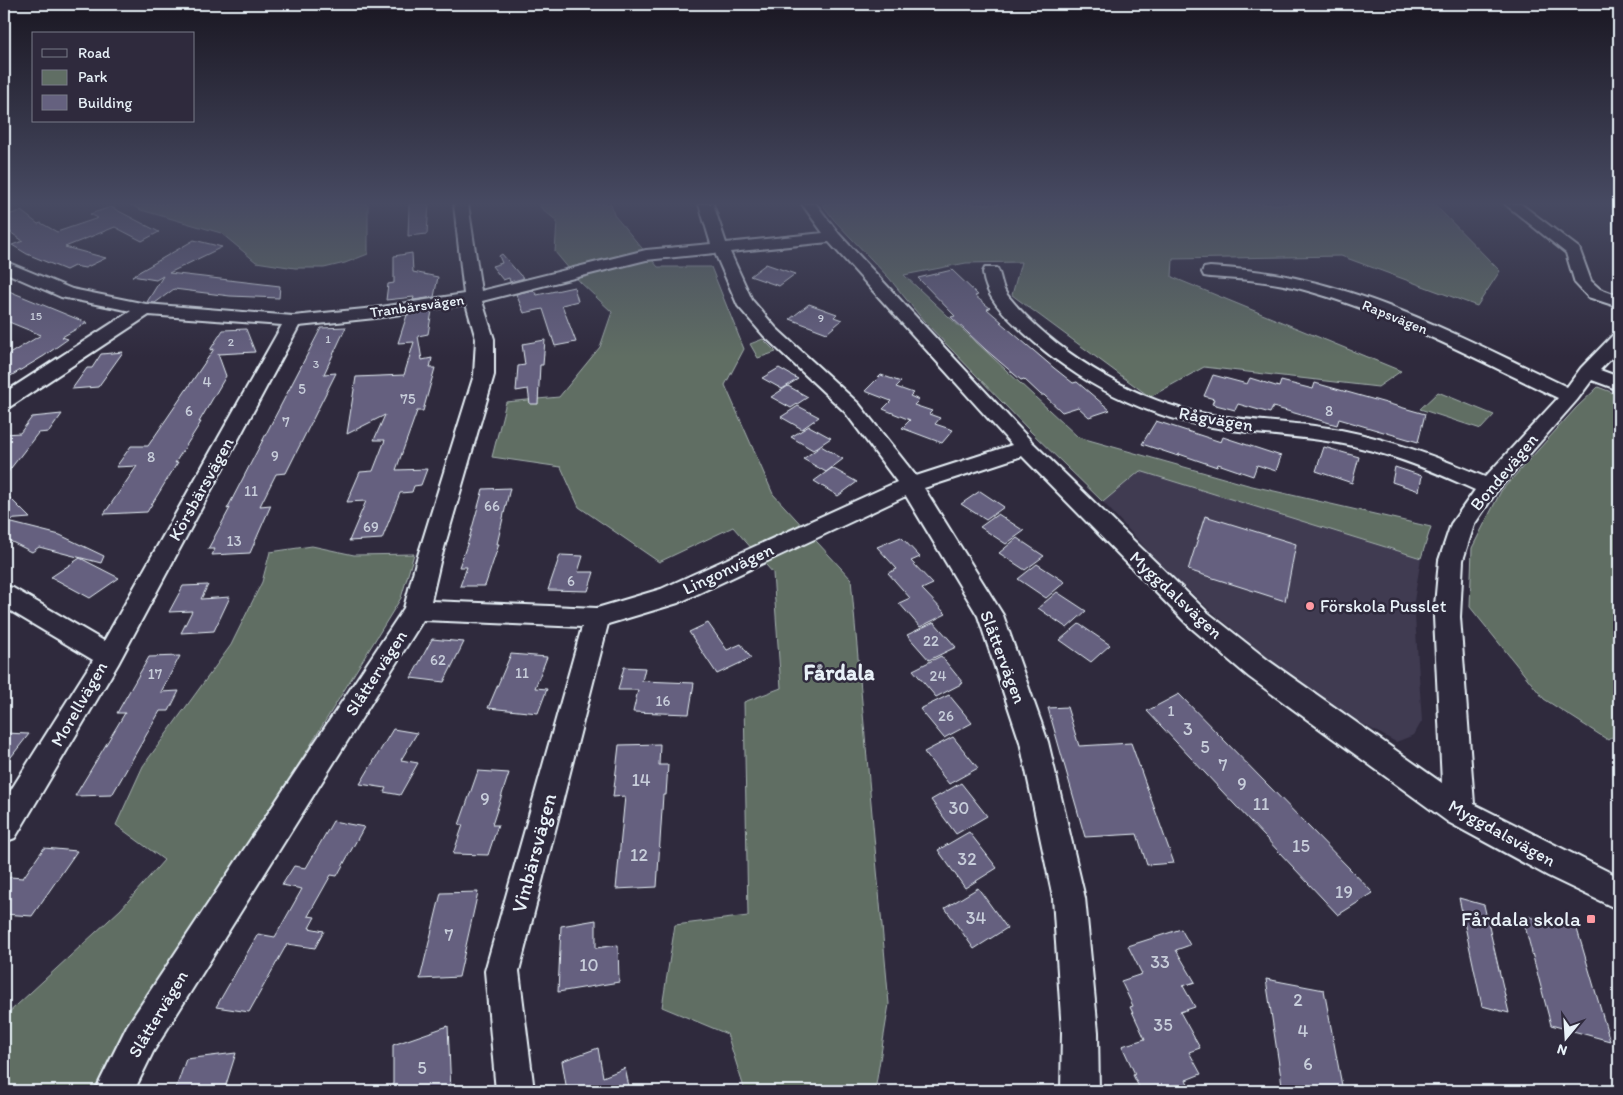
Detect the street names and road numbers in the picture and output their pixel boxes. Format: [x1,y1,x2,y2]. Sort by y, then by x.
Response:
street label: Tranbärsvägen [369,290,465,322]
street label: Rapsvägen [1360,296,1430,338]
street label: Rågvägen [1177,402,1255,436]
street label: Bondevägen [1465,428,1543,515]
street label: Körsbärsvägen [164,433,239,545]
street label: Lingonvägen [679,538,777,600]
street label: Myggdalsvägen [1125,546,1227,644]
street label: Slåttervägen [975,607,1031,707]
street label: Slåttervägen [340,626,412,720]
street label: Morellvägen [46,657,112,751]
street label: Vinbärsvägen [506,790,561,915]
street label: Myggdalsvägen [1445,795,1559,871]
street label: Slåttervägen [123,966,193,1062]

